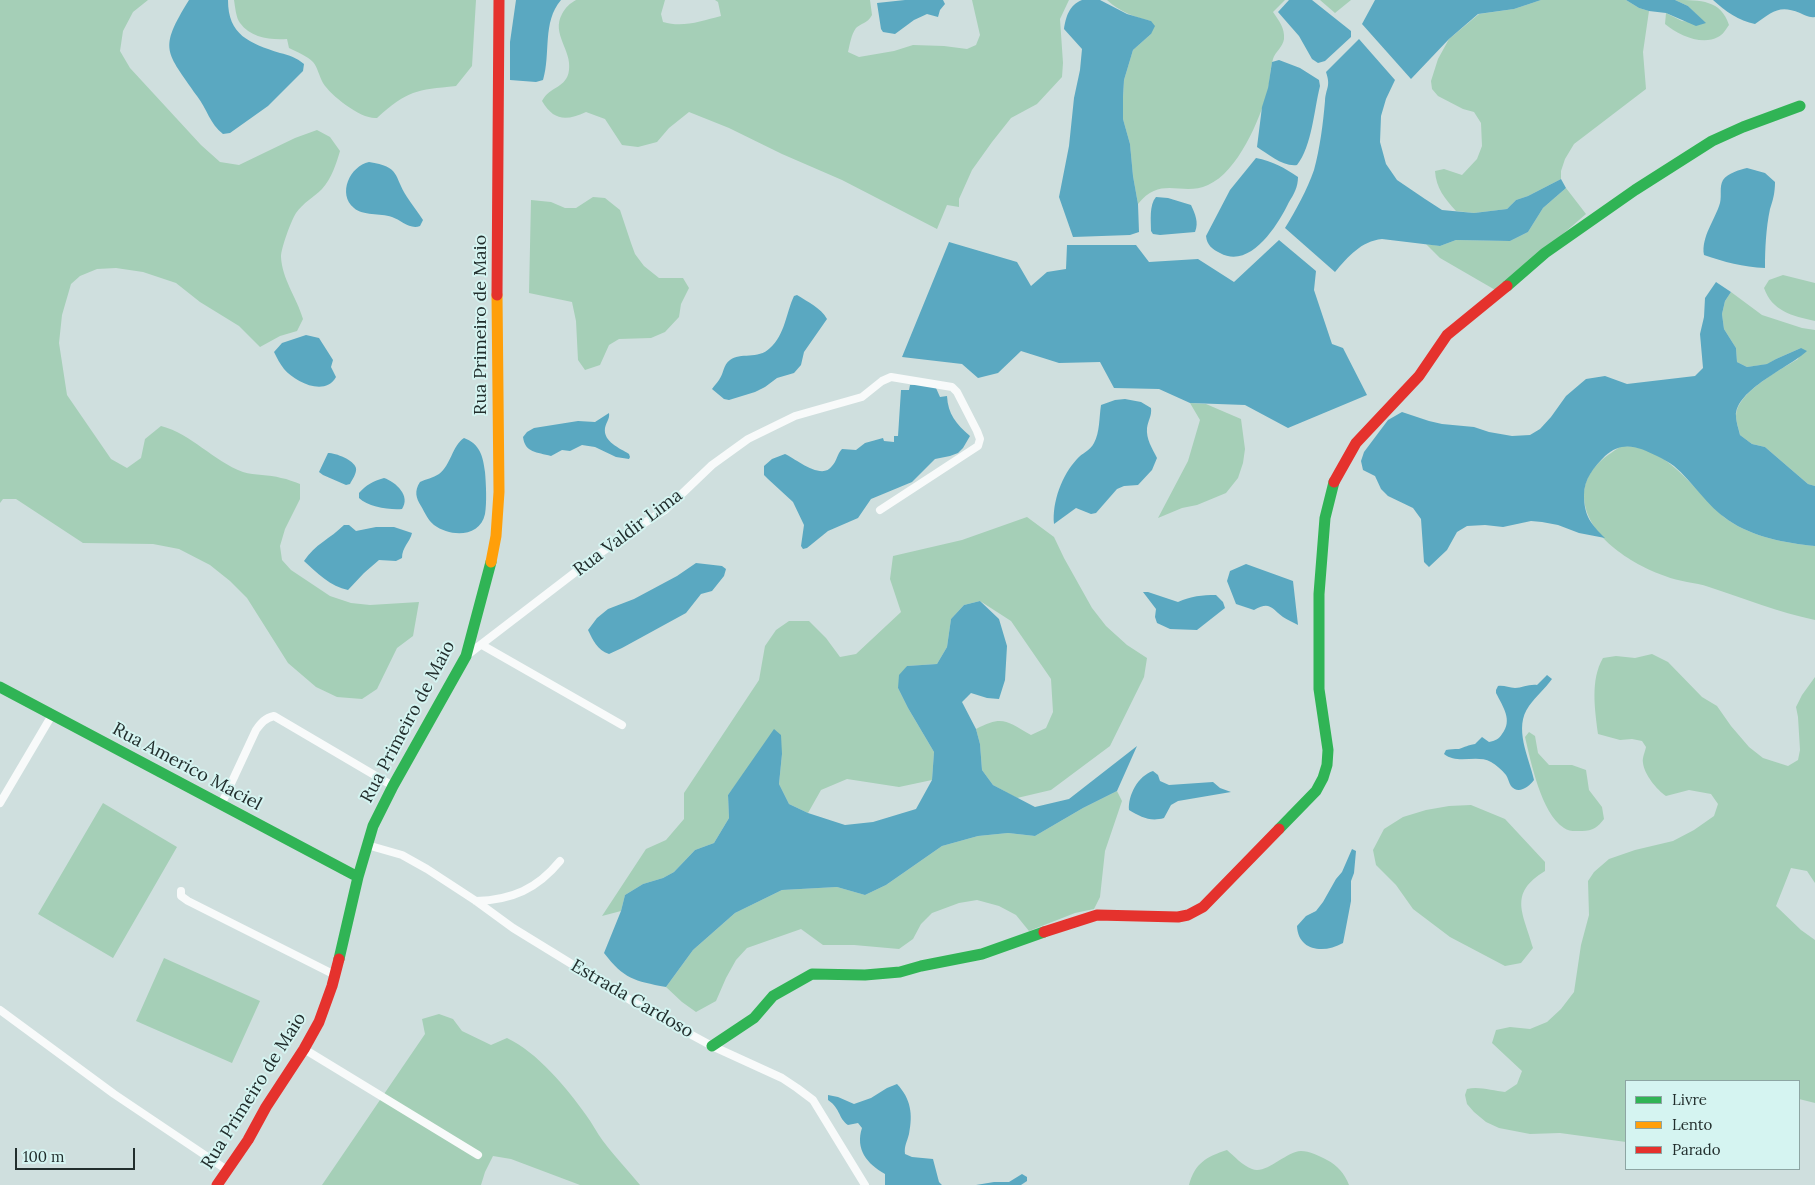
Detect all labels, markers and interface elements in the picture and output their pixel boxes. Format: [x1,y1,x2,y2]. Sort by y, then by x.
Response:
street label: Rua Primeiro de Maio [470,235,492,415]
street label: Rua Valdir Lima [569,485,687,581]
street label: Rua Primeiro de Maio [356,637,460,807]
street label: Rua Americo Maciel [109,719,265,815]
street label: Estrada Cardoso [567,955,697,1043]
street label: Rua Primeiro de Maio [197,1009,311,1173]
legend [1625,1080,1800,1170]
text: Livre [1672,1090,1707,1109]
text: Lento [1672,1115,1712,1134]
scale bar [18,1138,138,1170]
text: Parado [1672,1140,1721,1159]
text: 100 m [23,1147,64,1166]

